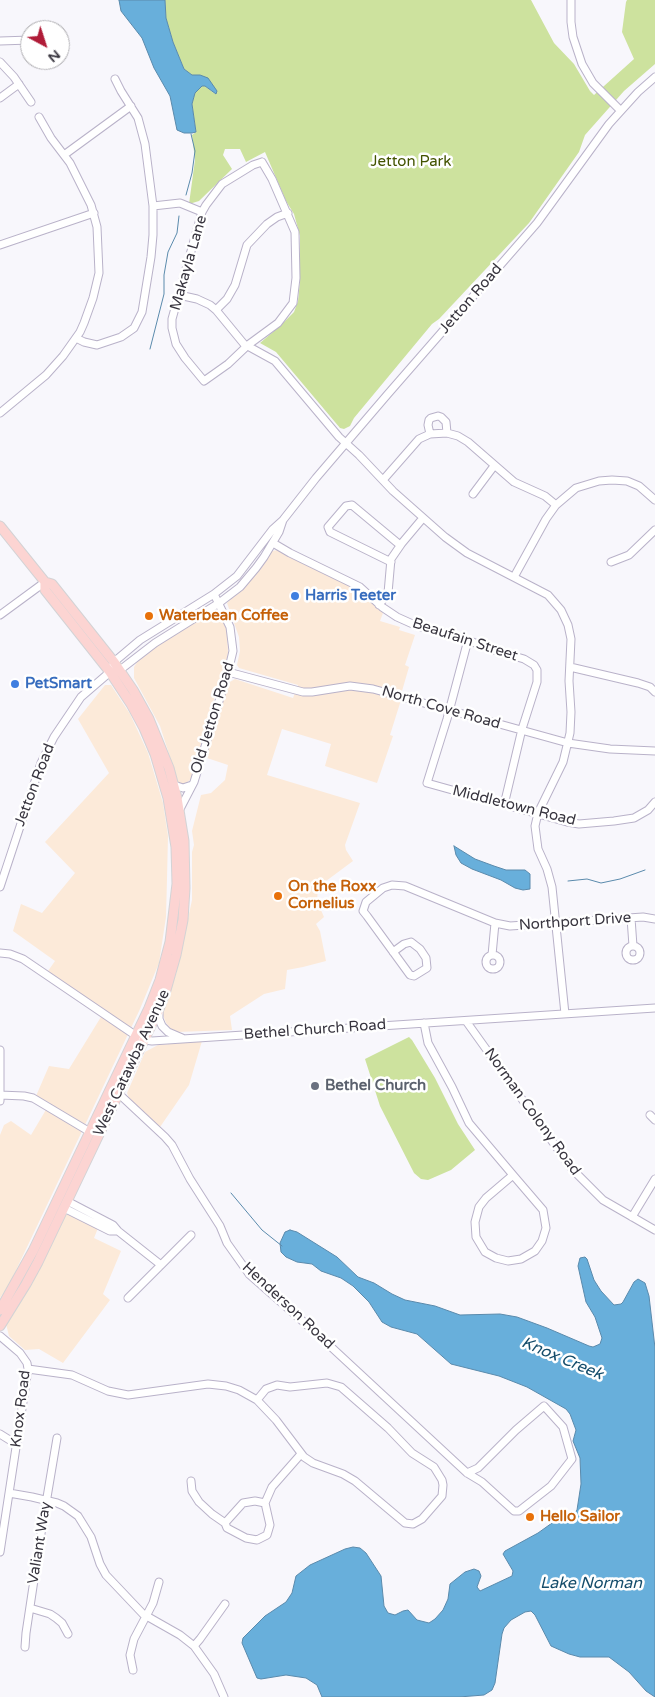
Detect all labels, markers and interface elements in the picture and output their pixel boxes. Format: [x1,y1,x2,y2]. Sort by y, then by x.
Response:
north arrow [20,20,70,70]
text: N [45,46,64,66]
park label: Jetton Park [370,153,452,171]
street label: Makayla Lane [167,213,211,313]
street label: Jetton Road [436,260,506,338]
place label: Harris Teeter [305,587,396,605]
marker: Harris Teeter [289,590,301,602]
place label: Waterbean Coffee [159,607,288,625]
marker: Waterbean Coffee [143,610,155,622]
street label: Beaufain Street [410,614,520,666]
street label: Old Jetton Road [187,660,239,776]
place label: PetSmart [25,675,92,693]
marker: PetSmart [9,678,21,690]
street label: North Cove Road [380,682,502,734]
street label: Jetton Road [11,741,59,829]
street label: Middletown Road [450,782,578,830]
place label: On the Roxx Cornelius [288,878,376,913]
marker: On the Roxx Cornelius [272,890,284,902]
street label: Northport Drive [518,909,632,935]
street label: West Catawba Avenue [90,987,174,1139]
street label: Bethel Church Road [243,1016,387,1044]
street label: Norman Colony Road [480,1045,584,1179]
place label: Bethel Church [325,1077,426,1095]
marker: Bethel Church [309,1080,321,1092]
street label: Henderson Road [238,1259,338,1353]
water label: Knox Creek [518,1333,606,1385]
street label: Knox Road [7,1369,35,1449]
street label: Valiant Way [25,1500,55,1586]
place label: Hello Sailor [540,1508,620,1526]
marker: Hello Sailor [524,1511,536,1523]
water label: Lake Norman [540,1574,642,1594]

